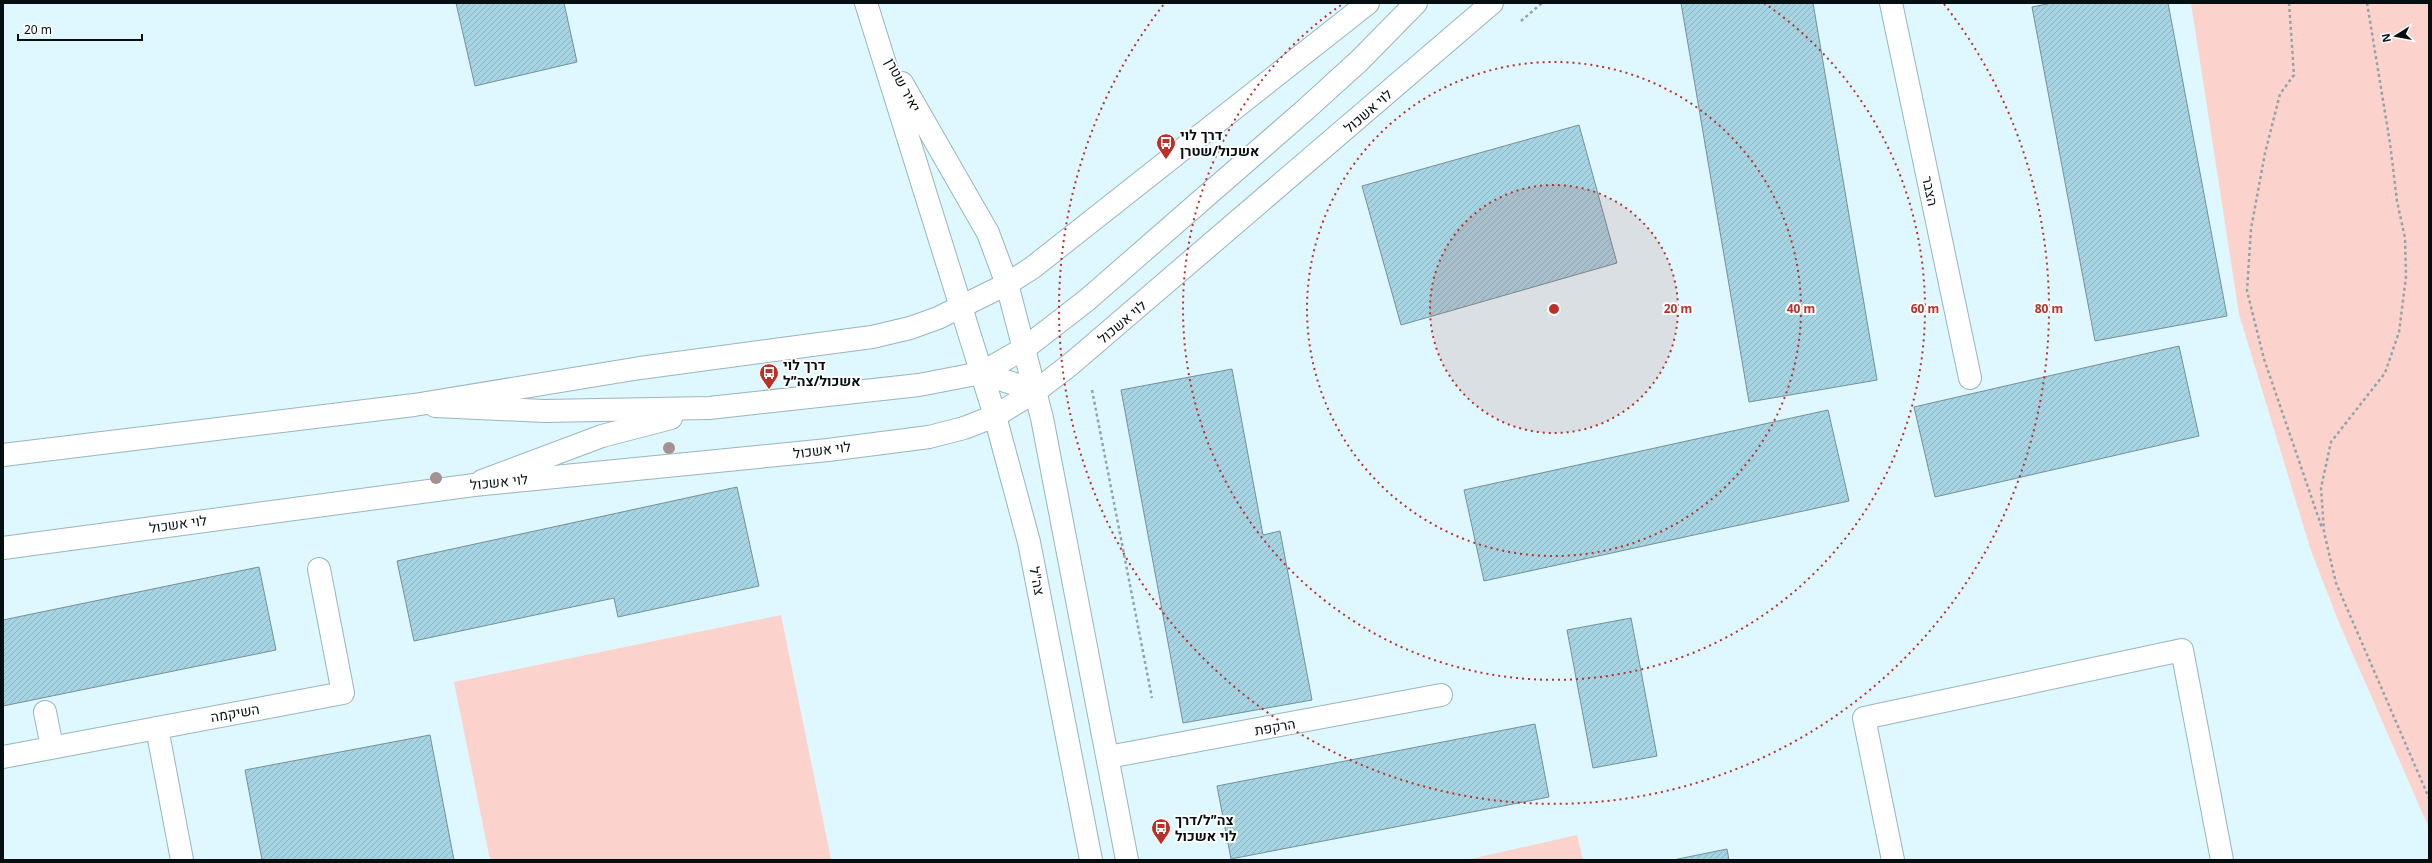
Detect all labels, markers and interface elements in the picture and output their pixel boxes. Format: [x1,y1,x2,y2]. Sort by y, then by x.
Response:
scale bar [18,16,142,42]
north arrow [2376,16,2416,56]
text: 20 m [24,21,52,38]
text: N [2377,32,2394,44]
street label: יאיר שטרן [881,54,926,115]
street label: לוי אשכול [1339,84,1396,137]
place label: דרך לוי אשכול/שטרן [1180,125,1259,160]
bus stop icon: דרך לוי אשכול/שטרן [1155,132,1177,160]
street label: הצבר [1918,174,1943,208]
street label: לוי אשכול [1093,296,1150,348]
text: 20 m [1664,300,1692,317]
text: 40 m [1787,300,1815,317]
text: 60 m [1911,300,1939,317]
text: 80 m [2035,300,2063,317]
centre of rings [1547,302,1561,316]
place label: דרך לוי אשכול/צה״ל [783,355,861,390]
bus stop icon: דרך לוי אשכול/צה״ל [758,362,780,390]
street label: לוי אשכול [792,437,852,462]
street label: לוי אשכול [469,469,529,494]
street label: לוי אשכול [148,510,208,537]
street label: צה"ל [1025,565,1050,597]
street label: השיקמה [209,699,261,726]
street label: הרקפת [1253,714,1297,739]
place label: צה״ל/דרך לוי אשכול [1175,810,1237,845]
bus stop icon: צה״ל/דרך לוי אשכול [1150,817,1172,845]

